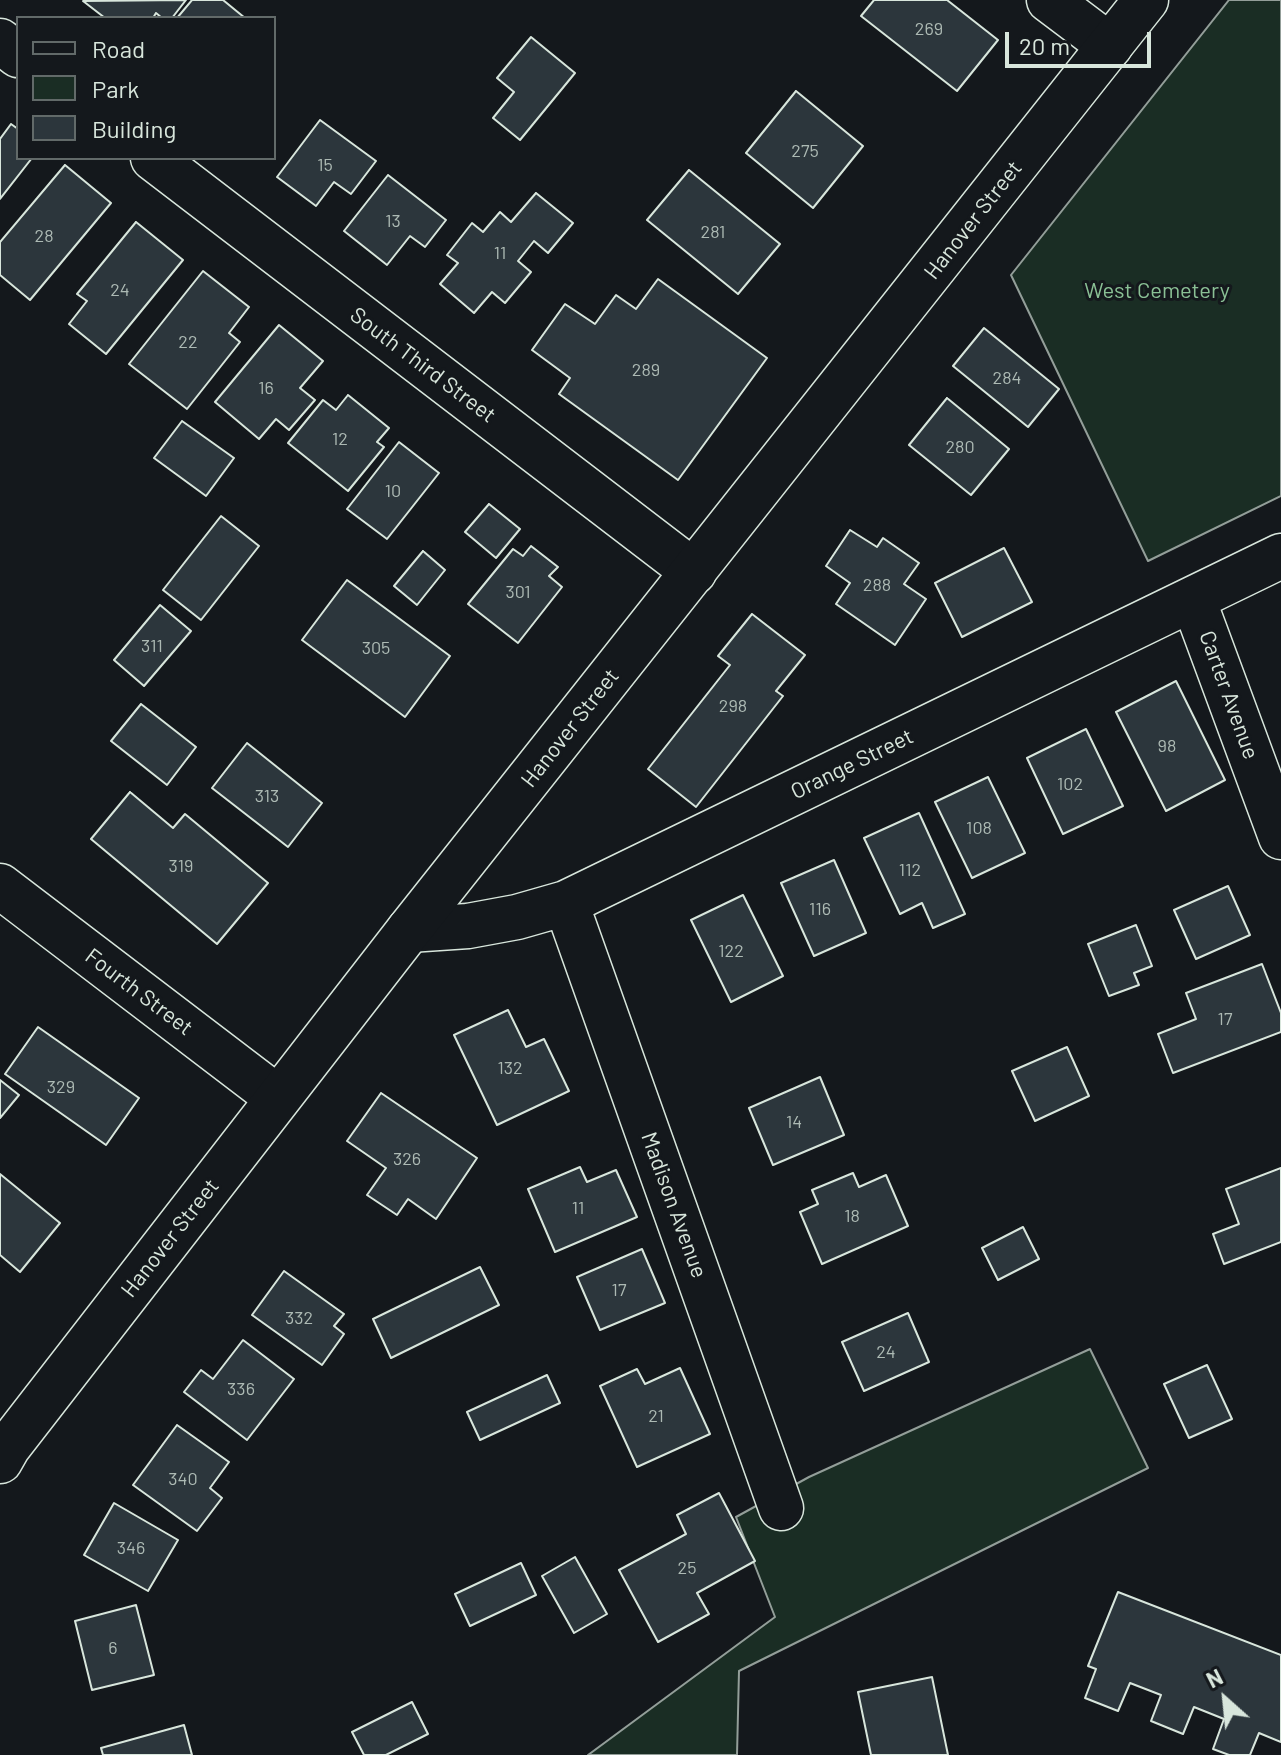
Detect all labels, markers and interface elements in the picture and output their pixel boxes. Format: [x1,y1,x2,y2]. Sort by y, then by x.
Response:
legend [16,16,276,160]
scale bar [1009,16,1155,66]
house number: 269 [915,18,943,40]
text: 20 m [1019,31,1070,60]
text: Road [92,34,145,63]
text: Park [92,74,139,103]
text: Building [92,114,176,143]
house number: 275 [791,140,819,162]
house number: 15 [317,154,333,176]
street label: Hanover Street [919,155,1027,285]
house number: 13 [385,210,401,232]
house number: 281 [701,221,725,243]
house number: 28 [34,225,54,247]
house number: 11 [494,242,506,264]
park label: West Cemetery [1084,278,1230,304]
house number: 24 [110,279,130,301]
street label: South Third Street [345,302,501,428]
house number: 22 [178,331,198,353]
house number: 289 [632,359,660,381]
house number: 284 [993,367,1021,389]
house number: 16 [258,377,274,399]
house number: 12 [332,428,348,450]
house number: 280 [945,436,975,458]
house number: 10 [385,480,401,502]
house number: 288 [863,574,891,596]
house number: 301 [505,581,531,603]
street label: Carter Avenue [1194,627,1264,763]
house number: 311 [141,635,163,657]
house number: 305 [362,637,390,659]
street label: Hanover Street [516,663,624,793]
house number: 298 [719,695,747,717]
street label: Orange Street [787,723,917,805]
house number: 98 [1158,735,1176,757]
house number: 102 [1057,773,1083,795]
house number: 313 [255,785,279,807]
house number: 108 [966,817,992,839]
house number: 319 [169,855,193,877]
house number: 112 [899,859,921,881]
house number: 116 [809,898,831,920]
house number: 122 [718,940,744,962]
street label: Fourth Street [80,943,198,1041]
house number: 17 [1218,1008,1232,1030]
house number: 132 [497,1057,523,1079]
house number: 329 [47,1076,75,1098]
house number: 14 [786,1111,802,1133]
street label: Madison Avenue [635,1128,713,1282]
house number: 326 [393,1148,421,1170]
street label: Hanover Street [116,1173,224,1303]
house number: 11 [572,1197,584,1219]
house number: 18 [844,1205,860,1227]
house number: 17 [612,1279,626,1301]
house number: 332 [285,1307,313,1329]
house number: 24 [876,1341,896,1363]
house number: 336 [227,1378,255,1400]
house number: 21 [648,1405,664,1427]
house number: 340 [168,1468,198,1490]
house number: 346 [117,1537,145,1559]
house number: 25 [678,1557,696,1579]
house number: 6 [108,1637,118,1659]
north arrow [1185,1659,1265,1739]
text: N [1202,1663,1227,1693]

